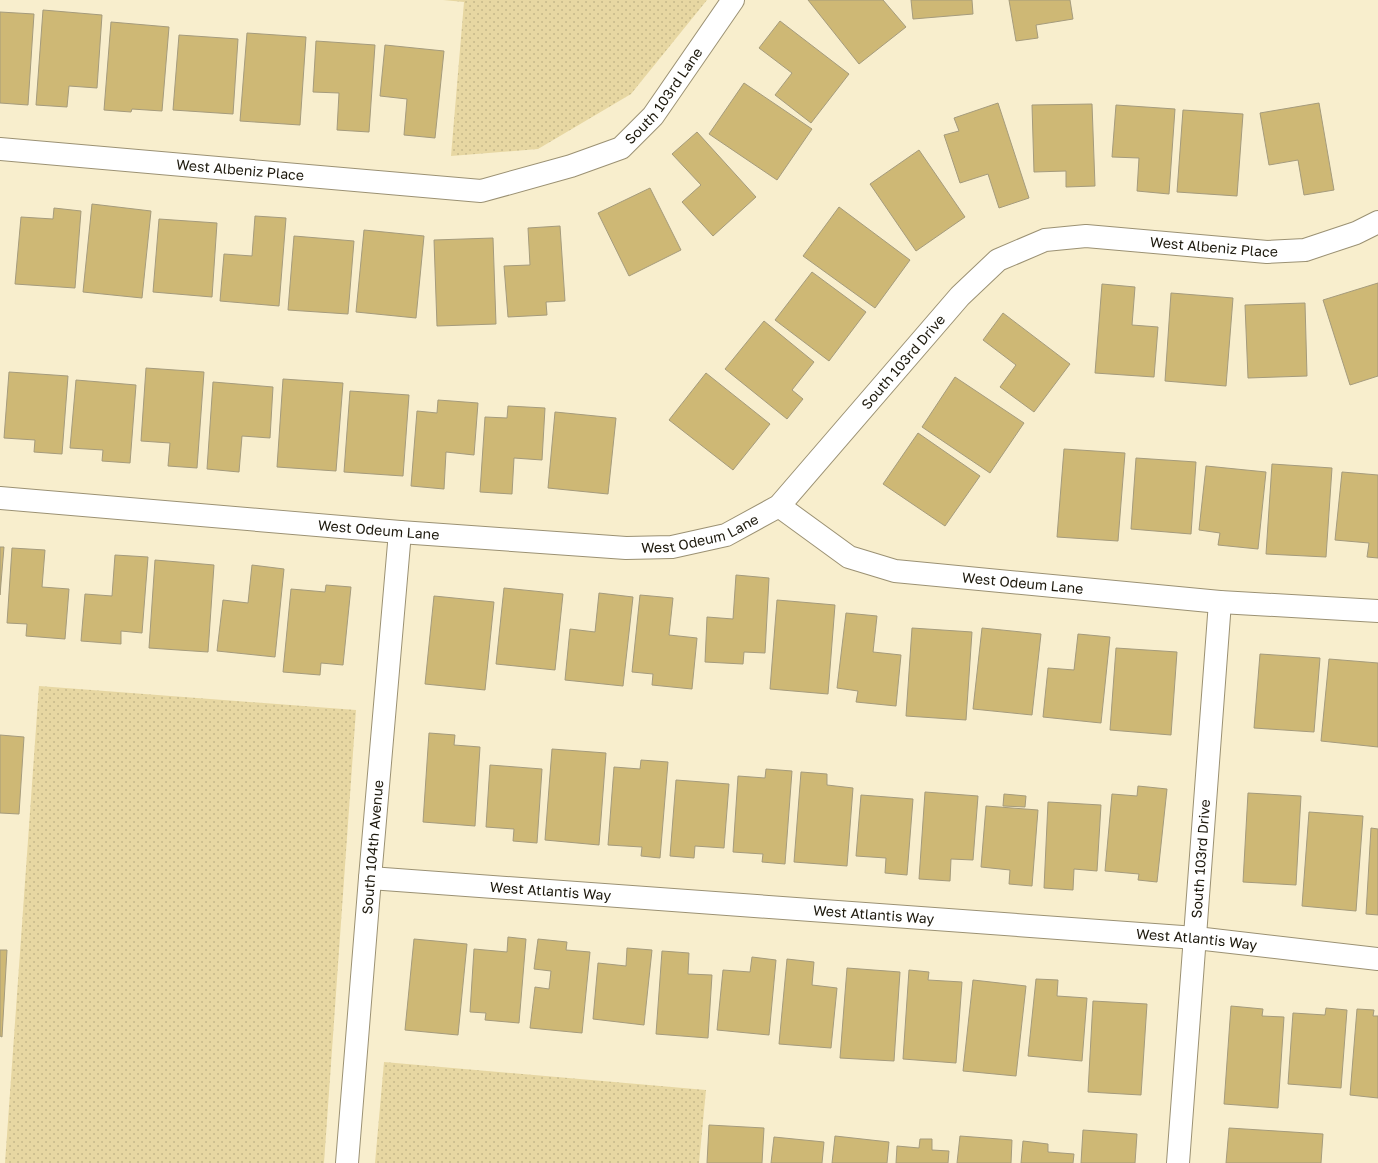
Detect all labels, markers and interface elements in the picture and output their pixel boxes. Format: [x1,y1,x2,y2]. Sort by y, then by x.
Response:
street label: South 103rd Lane [621,44,706,147]
street label: West Albeniz Place [176,155,305,184]
street label: West Albeniz Place [1149,233,1278,260]
street label: South 103rd Drive [857,311,948,412]
street label: West Odeum Lane [641,510,761,556]
street label: West Odeum Lane [317,516,440,543]
street label: West Odeum Lane [961,568,1084,597]
street label: South 104th Avenue [358,779,386,915]
street label: South 103rd Drive [1187,799,1213,919]
street label: West Atlantis Way [489,878,612,904]
street label: West Atlantis Way [812,901,935,927]
street label: West Atlantis Way [1136,925,1258,953]

